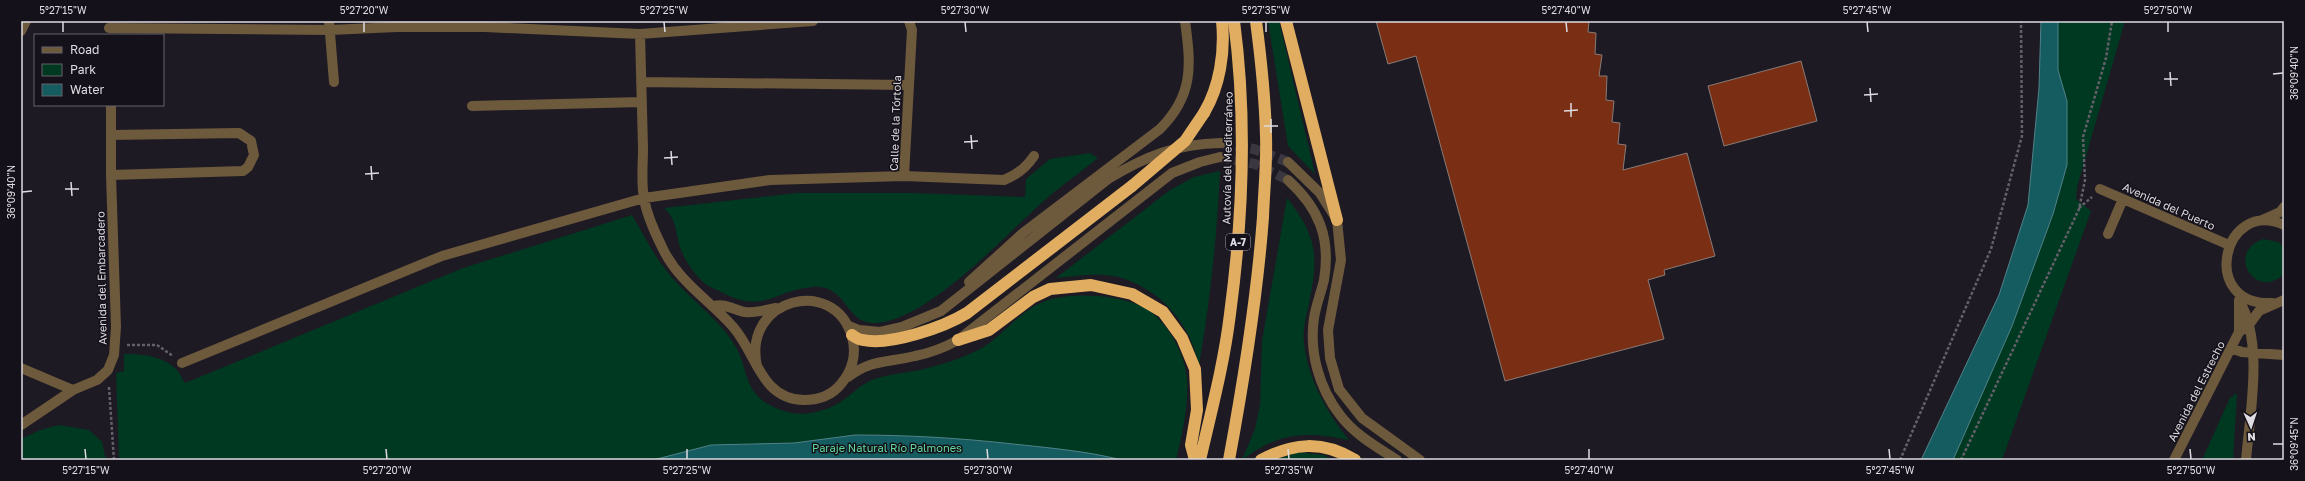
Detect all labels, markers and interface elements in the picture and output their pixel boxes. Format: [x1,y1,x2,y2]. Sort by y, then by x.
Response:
text: 5°27'15"W [39,4,87,16]
text: 5°27'20"W [340,4,389,16]
text: 5°27'25"W [640,4,689,16]
text: 5°27'30"W [941,4,990,16]
text: 5°27'35"W [1242,4,1291,16]
text: 5°27'40"W [1542,4,1591,16]
text: 5°27'45"W [1843,4,1892,16]
text: 5°27'50"W [2144,4,2193,16]
legend [34,34,164,106]
text: Road [70,42,99,57]
text: 36°09'40"N [2288,46,2300,100]
text: Park [70,62,96,77]
street label: Calle de la Tórtola [887,75,903,171]
text: Water [70,82,104,97]
street label: Autovía del Mediterráneo [1219,91,1235,225]
text: 36°09'40"N [5,165,17,219]
street label: Avenida del Puerto [2121,180,2218,232]
street label: Avenida del Embarcadero [93,211,109,345]
road number: A-7 [1226,234,1250,250]
street label: Avenida del Estrecho [2165,338,2227,443]
north arrow [2231,407,2271,447]
text: 36°09'45"N [2288,417,2300,471]
text: N [2247,431,2256,444]
park label: Paraje Natural Río Palmones [812,441,962,454]
text: 5°27'15"W [62,464,110,476]
text: 5°27'20"W [363,464,412,476]
text: 5°27'25"W [663,464,712,476]
text: 5°27'30"W [964,464,1013,476]
text: 5°27'35"W [1265,464,1314,476]
text: 5°27'40"W [1565,464,1614,476]
text: 5°27'45"W [1866,464,1915,476]
text: 5°27'50"W [2167,464,2216,476]

